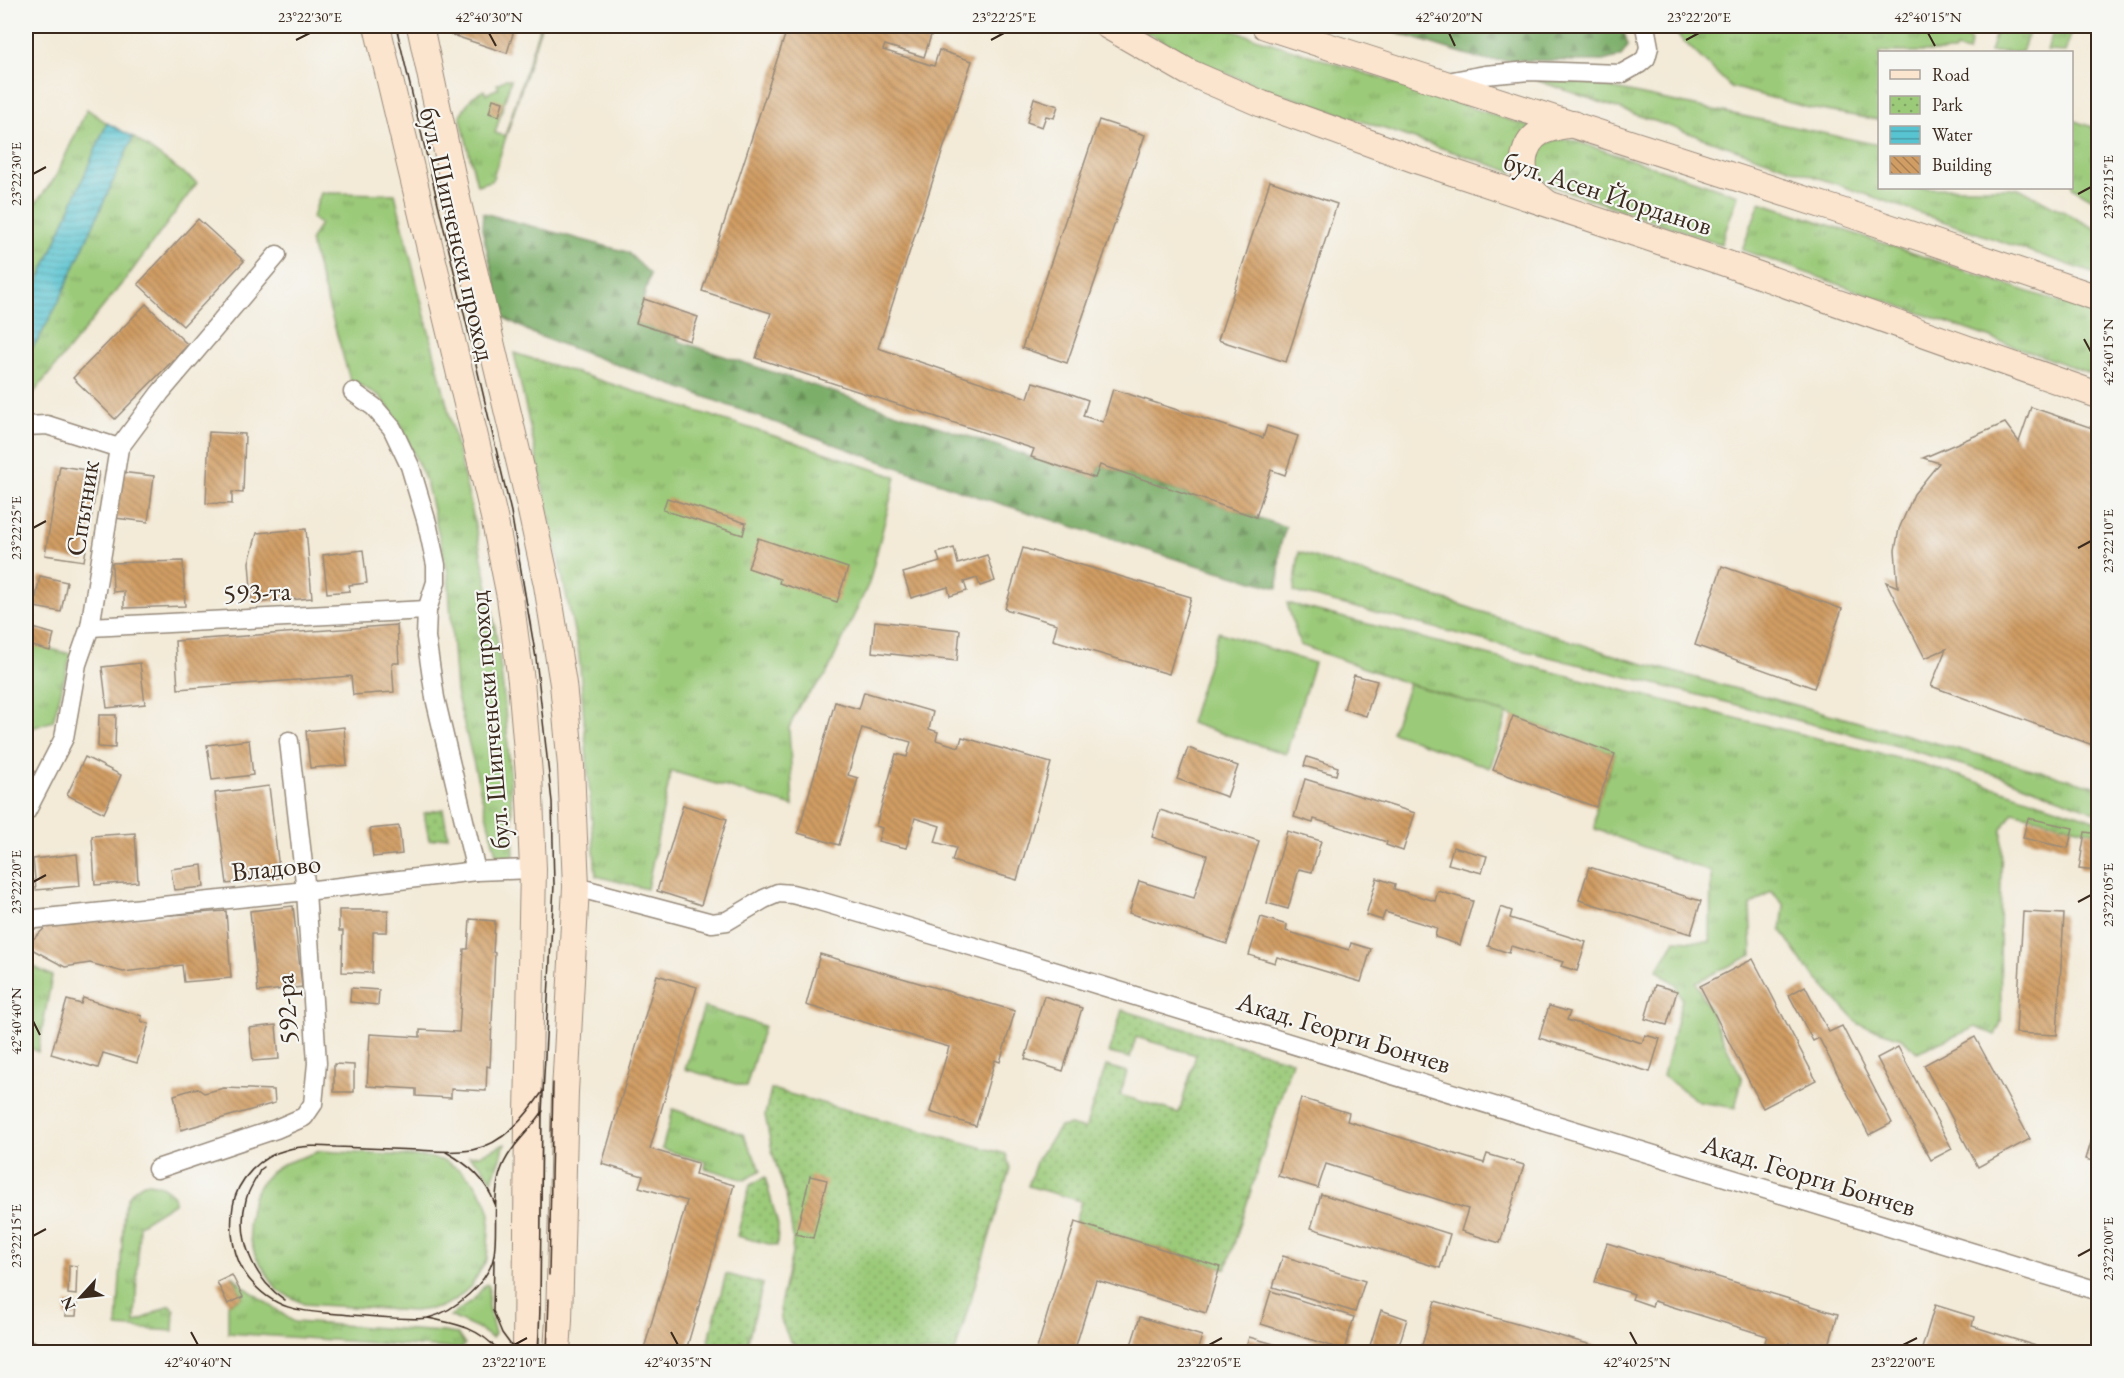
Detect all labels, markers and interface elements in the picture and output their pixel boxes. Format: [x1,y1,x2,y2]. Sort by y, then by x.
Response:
text: 23°22'30"E [278,7,343,26]
text: 42°40'30"N [455,7,523,26]
text: 23°22'25"E [972,7,1037,26]
text: 42°40'20"N [1415,7,1483,26]
text: 23°22'20"E [1667,7,1732,26]
text: 42°40'15"N [1894,7,1962,26]
legend [1878,51,2073,189]
text: Road [1932,63,1971,86]
text: Park [1932,93,1963,116]
street label: бул. Шипченски проход [412,104,504,364]
text: Water [1932,123,1973,146]
text: 23°22'30"E [6,141,25,206]
street label: бул. Асен Йорданов [1499,143,1717,243]
text: Building [1932,153,1992,176]
text: 23°22'15"E [2098,154,2117,219]
text: 42°40'15"N [2098,318,2117,386]
street label: Спътник [57,457,107,559]
text: 23°22'25"E [6,495,25,560]
text: 23°22'10"E [2098,508,2117,573]
street label: 593-та [222,573,292,611]
street label: бул. Шипченски проход [460,589,518,851]
street label: Владово [229,845,323,889]
text: 23°22'20"E [6,849,25,914]
text: 23°22'05"E [2098,862,2117,927]
street label: 592-ра [266,972,306,1045]
street label: Акад. Георги Бончев [1232,983,1455,1081]
text: 42°40'40"N [6,987,25,1055]
street label: Акад. Георги Бончев [1697,1126,1920,1224]
text: 23°22'15"E [6,1203,25,1268]
text: 23°22'00"E [2098,1216,2117,1281]
north arrow [51,1267,111,1327]
text: N [56,1293,80,1314]
text: 42°40'40"N [164,1352,232,1371]
text: 23°22'10"E [482,1352,547,1371]
text: 42°40'35"N [644,1352,712,1371]
text: 23°22'05"E [1177,1352,1242,1371]
text: 42°40'25"N [1603,1352,1671,1371]
text: 23°22'00"E [1871,1352,1936,1371]

